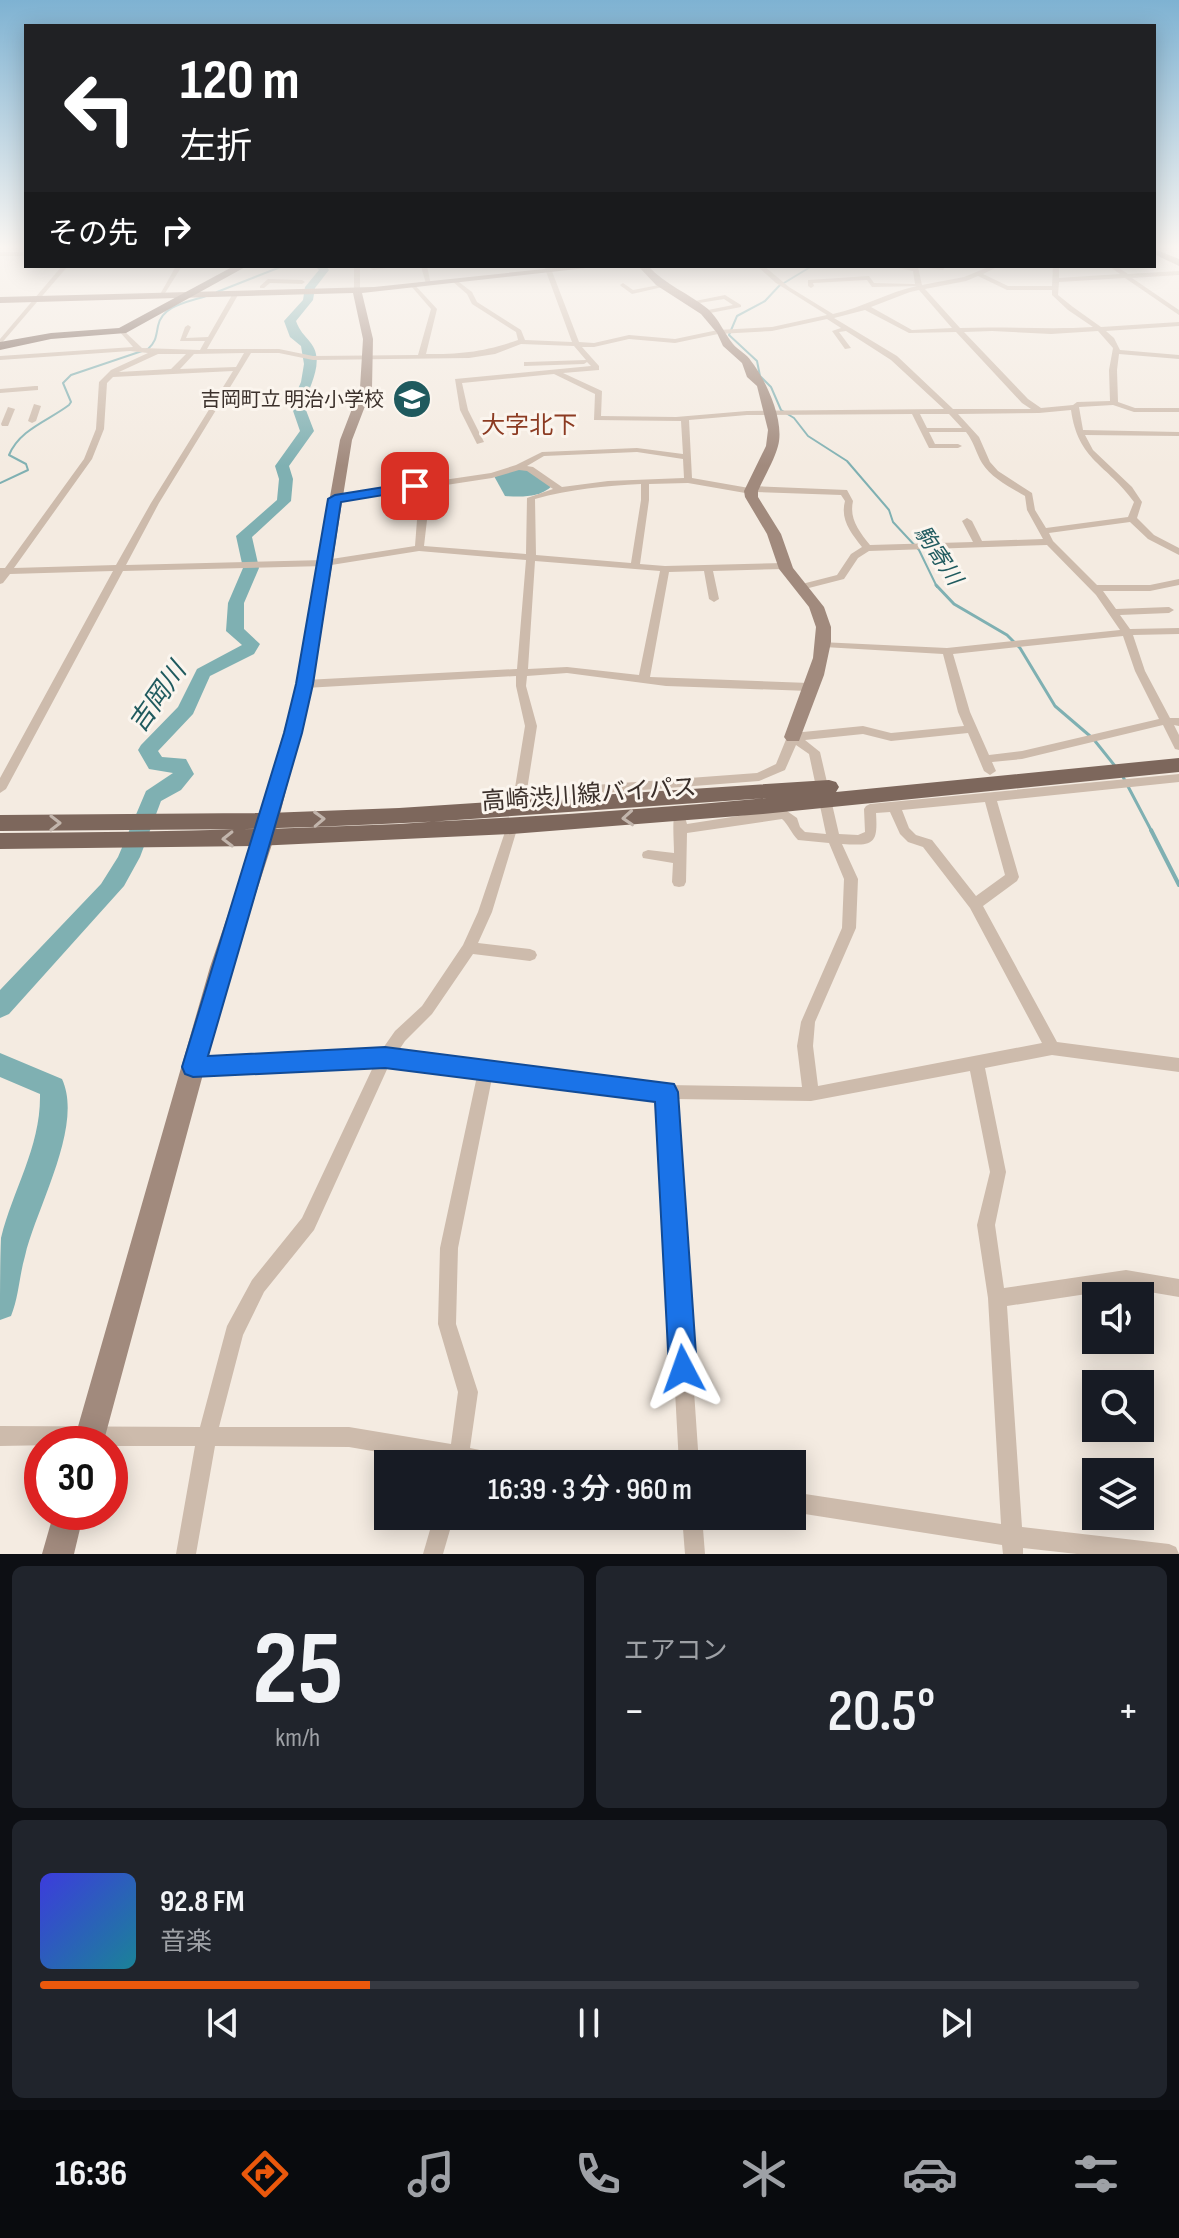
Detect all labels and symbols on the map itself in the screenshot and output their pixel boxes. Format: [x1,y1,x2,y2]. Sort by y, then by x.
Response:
school or university icon: 吉岡町立 明治小学校 [391,378,433,420]
place label: 吉岡町立 明治小学校 [201,388,384,412]
district label: 大字北下 [481,411,577,440]
pin [381,452,449,520]
water label: 駒寄川 [908,521,969,592]
water label: 吉岡川 [123,655,195,739]
street label: 高崎渋川線バイパス [481,773,698,816]
one-way arrow [621,809,634,826]
one-way arrow [313,811,326,828]
one-way arrow [49,814,62,832]
one-way arrow [221,830,234,847]
position arrow [641,1327,725,1411]
speed limit sign: 30 [24,1426,128,1530]

